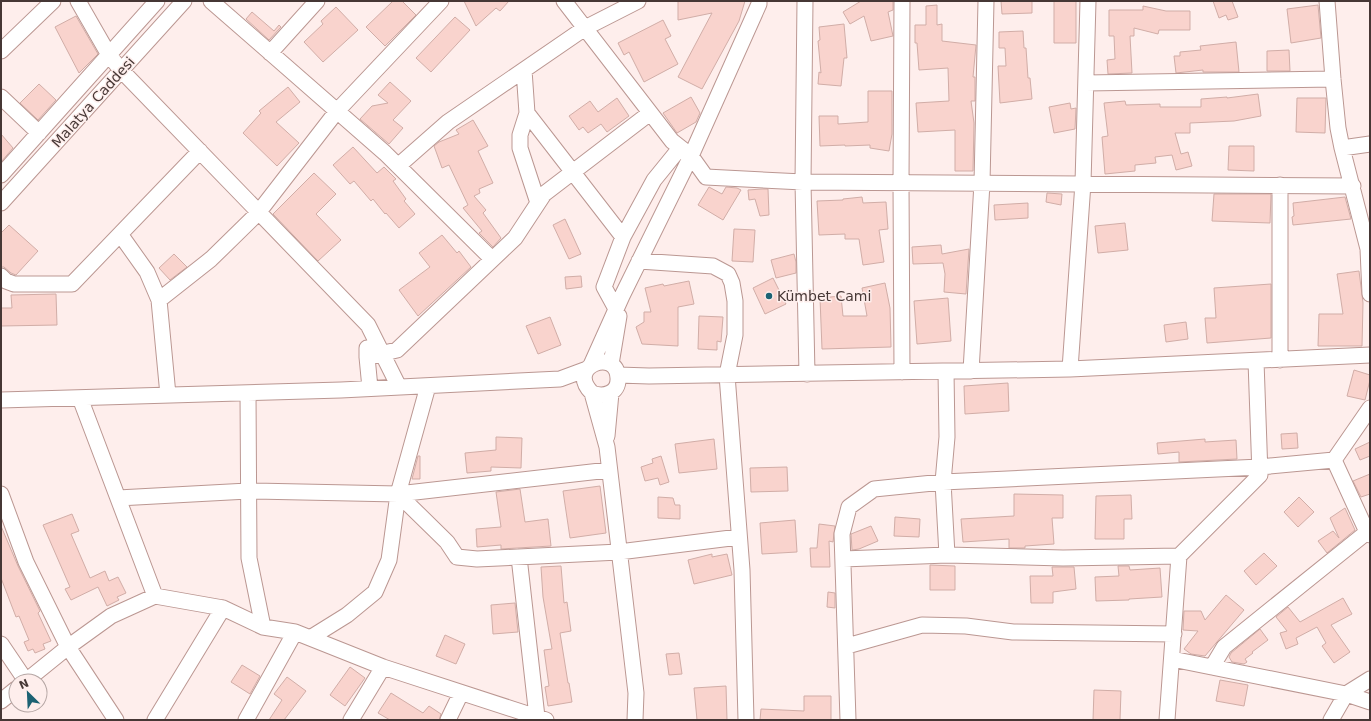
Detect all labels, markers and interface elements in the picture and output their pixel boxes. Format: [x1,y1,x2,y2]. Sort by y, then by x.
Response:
street label: Malatya Caddesi [48,54,138,150]
place label: Kümbet Cami [777,288,871,304]
marker: Kümbet Cami [764,291,774,301]
north arrow [8,673,48,713]
text: N [17,677,31,692]

